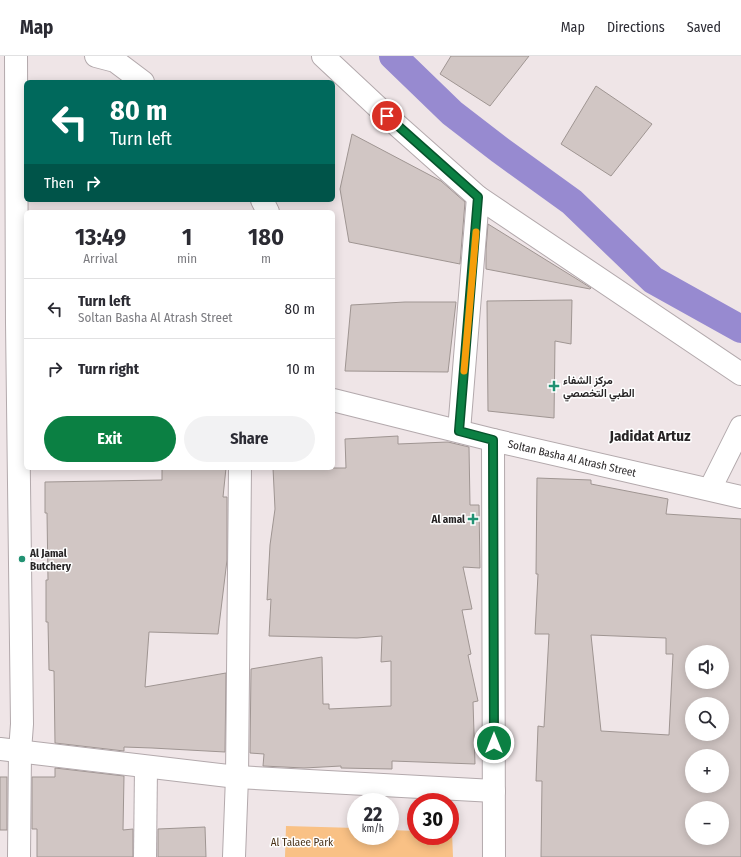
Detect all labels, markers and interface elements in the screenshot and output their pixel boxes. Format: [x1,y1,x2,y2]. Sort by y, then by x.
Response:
text: Map [20,16,53,39]
text: Map [561,19,585,36]
text: Directions [607,19,665,36]
text: Saved [687,19,721,36]
text: 80 m [110,94,167,127]
icon: left [44,96,96,148]
pin [370,99,404,133]
icon: arrive [376,105,398,127]
text: Turn left [110,128,172,150]
icon: right [82,172,104,194]
text: Then [44,174,74,192]
text: 13:49 [75,223,126,251]
text: 1 [182,223,192,251]
text: 180 [248,223,284,251]
text: Arrival [83,251,118,266]
text: min [177,251,197,266]
text: m [261,251,271,266]
text: Turn left [78,292,131,310]
icon: left [44,298,66,320]
text: 80 m [285,300,315,318]
text: Soltan Basha Al Atrash Street [78,310,233,325]
icon: right [44,358,66,380]
text: Turn right [78,360,139,378]
text: 10 m [286,360,315,378]
place label: مركز الشفاء الطبي التخصصي [563,374,635,402]
marker: مركز الشفاء الطبي التخصصي [548,380,560,392]
button: Exit [44,416,176,462]
button: Share [184,416,315,462]
district label: Jadidat Artuz [609,427,691,445]
street label: Soltan Basha Al Atrash Street [507,438,638,480]
place label: Al amal [431,513,466,526]
marker: Al amal [468,514,478,524]
place label: Al Jamal Butchery [29,547,72,573]
marker: Al Jamal Butchery [17,554,27,564]
map controls [685,645,729,845]
button: sound [685,645,729,689]
button: search [685,697,729,741]
position arrow [473,722,515,764]
button: + [685,749,729,793]
speed limit sign: 30 [407,793,459,845]
button: − [685,801,729,845]
text: 22 [364,802,382,826]
text: km/h [362,823,384,835]
park label: Al Talaee Park [271,836,334,849]

